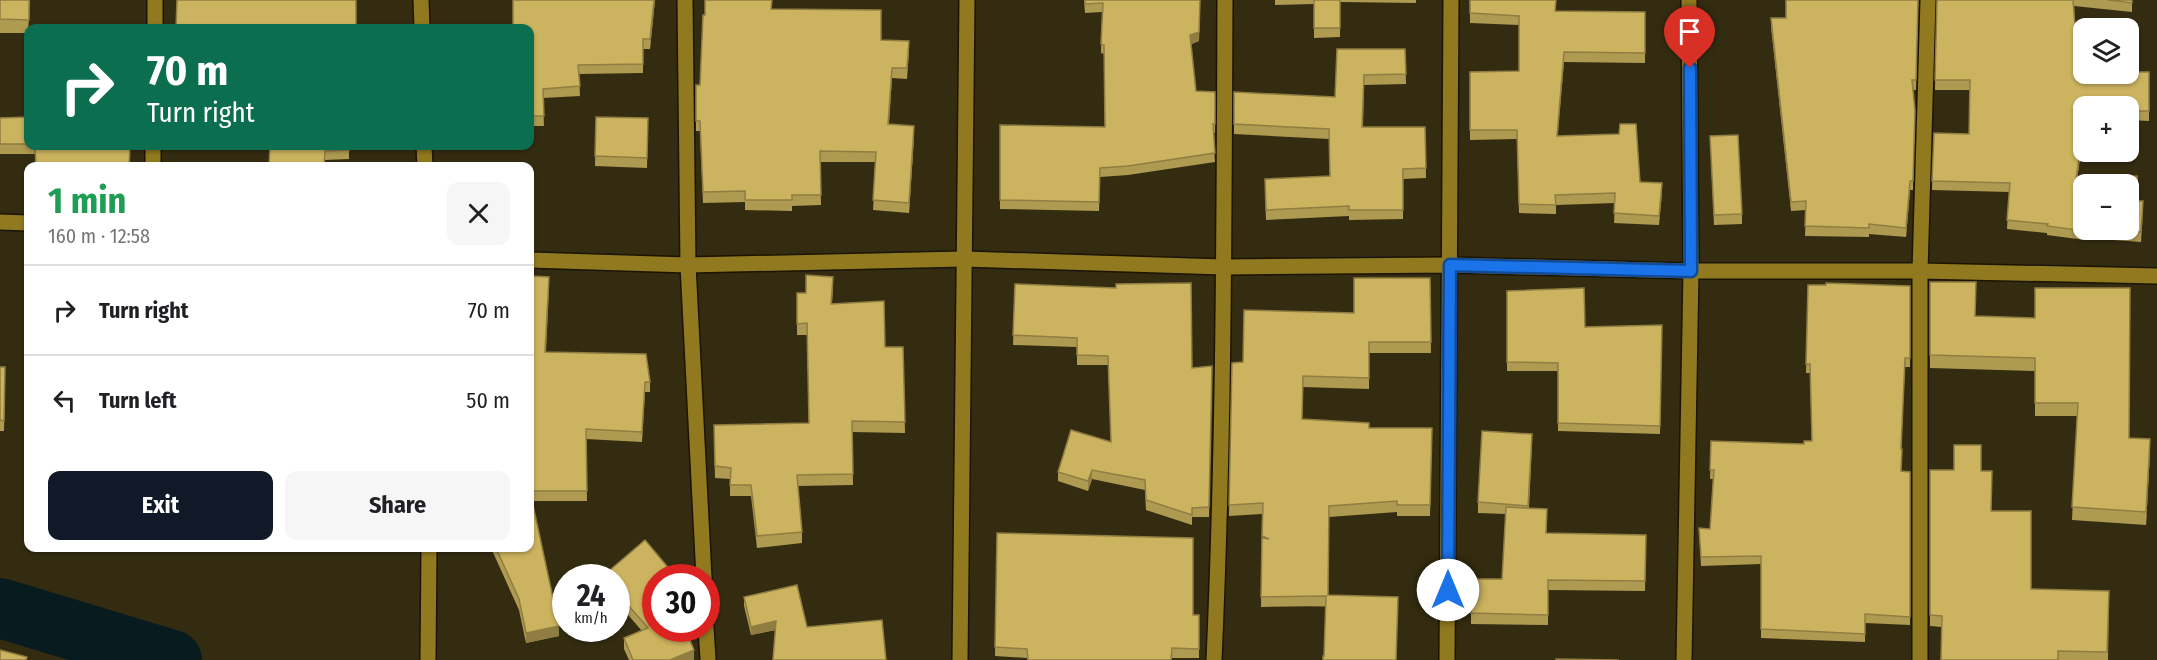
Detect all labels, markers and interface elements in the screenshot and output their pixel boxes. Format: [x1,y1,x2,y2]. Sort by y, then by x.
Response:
pin [1664,6,1715,68]
icon: arrive [1673,15,1706,48]
map controls [2073,18,2139,240]
button: layers [2073,18,2139,84]
text: 70 m [147,46,228,96]
icon: right [48,48,126,126]
button: + [2073,96,2139,162]
text: Turn right [147,97,255,129]
button: − [2073,174,2139,240]
text: 1 min [48,179,126,223]
button: close [447,182,510,245]
text: 160 m · 12:58 [48,224,150,248]
icon: right [48,294,81,327]
text: Turn right [99,297,188,324]
text: 70 m [468,297,510,324]
icon: left [48,384,81,417]
text: Turn left [99,387,177,414]
text: 50 m [466,387,510,414]
button: Exit [48,471,273,540]
button: Share [285,471,510,540]
position arrow [1416,558,1480,622]
speed limit sign: 30 [642,564,720,642]
text: 24 [577,578,605,614]
text: km/h [574,609,608,627]

